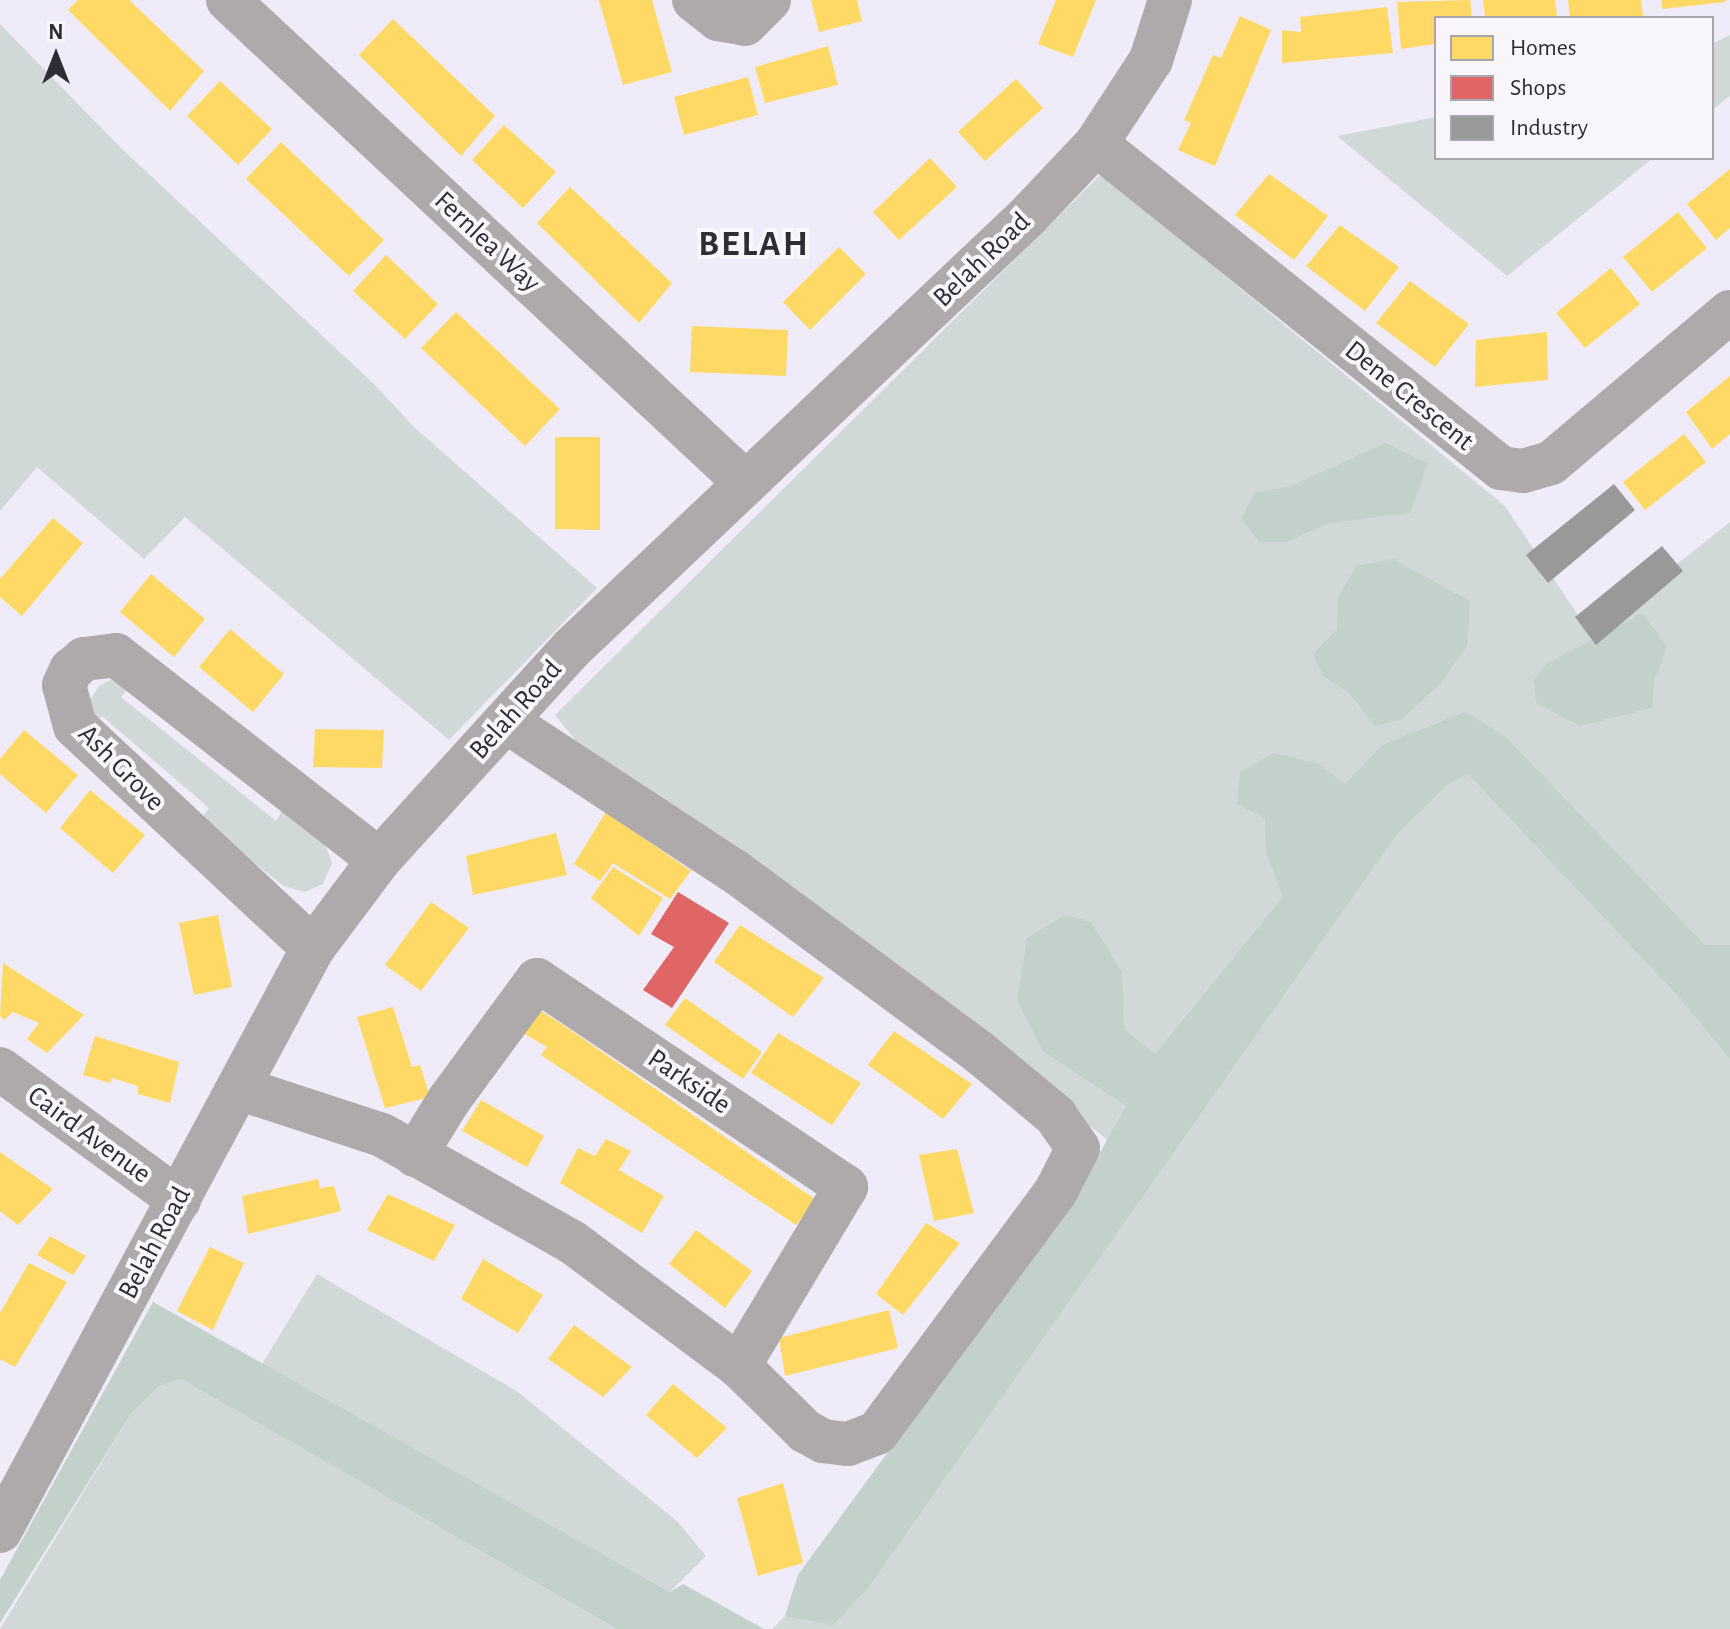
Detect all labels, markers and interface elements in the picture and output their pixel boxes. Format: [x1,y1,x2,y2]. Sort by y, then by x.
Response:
north arrow [16,16,96,96]
legend [1434,16,1714,160]
text: N [48,21,64,43]
text: Homes [1510,36,1577,60]
text: Shops [1510,76,1566,100]
text: Industry [1510,116,1588,140]
street label: Fernlea Way [427,184,547,300]
street label: Belah Road [926,205,1038,315]
district label: BELAH [698,223,810,267]
street label: Dene Crescent [1338,334,1480,458]
street label: Belah Road [463,653,569,767]
street label: Ash Grove [71,718,171,818]
street label: Parkside [641,1042,737,1122]
street label: Caird Avenue [21,1079,157,1191]
street label: Belah Road [111,1181,199,1305]

